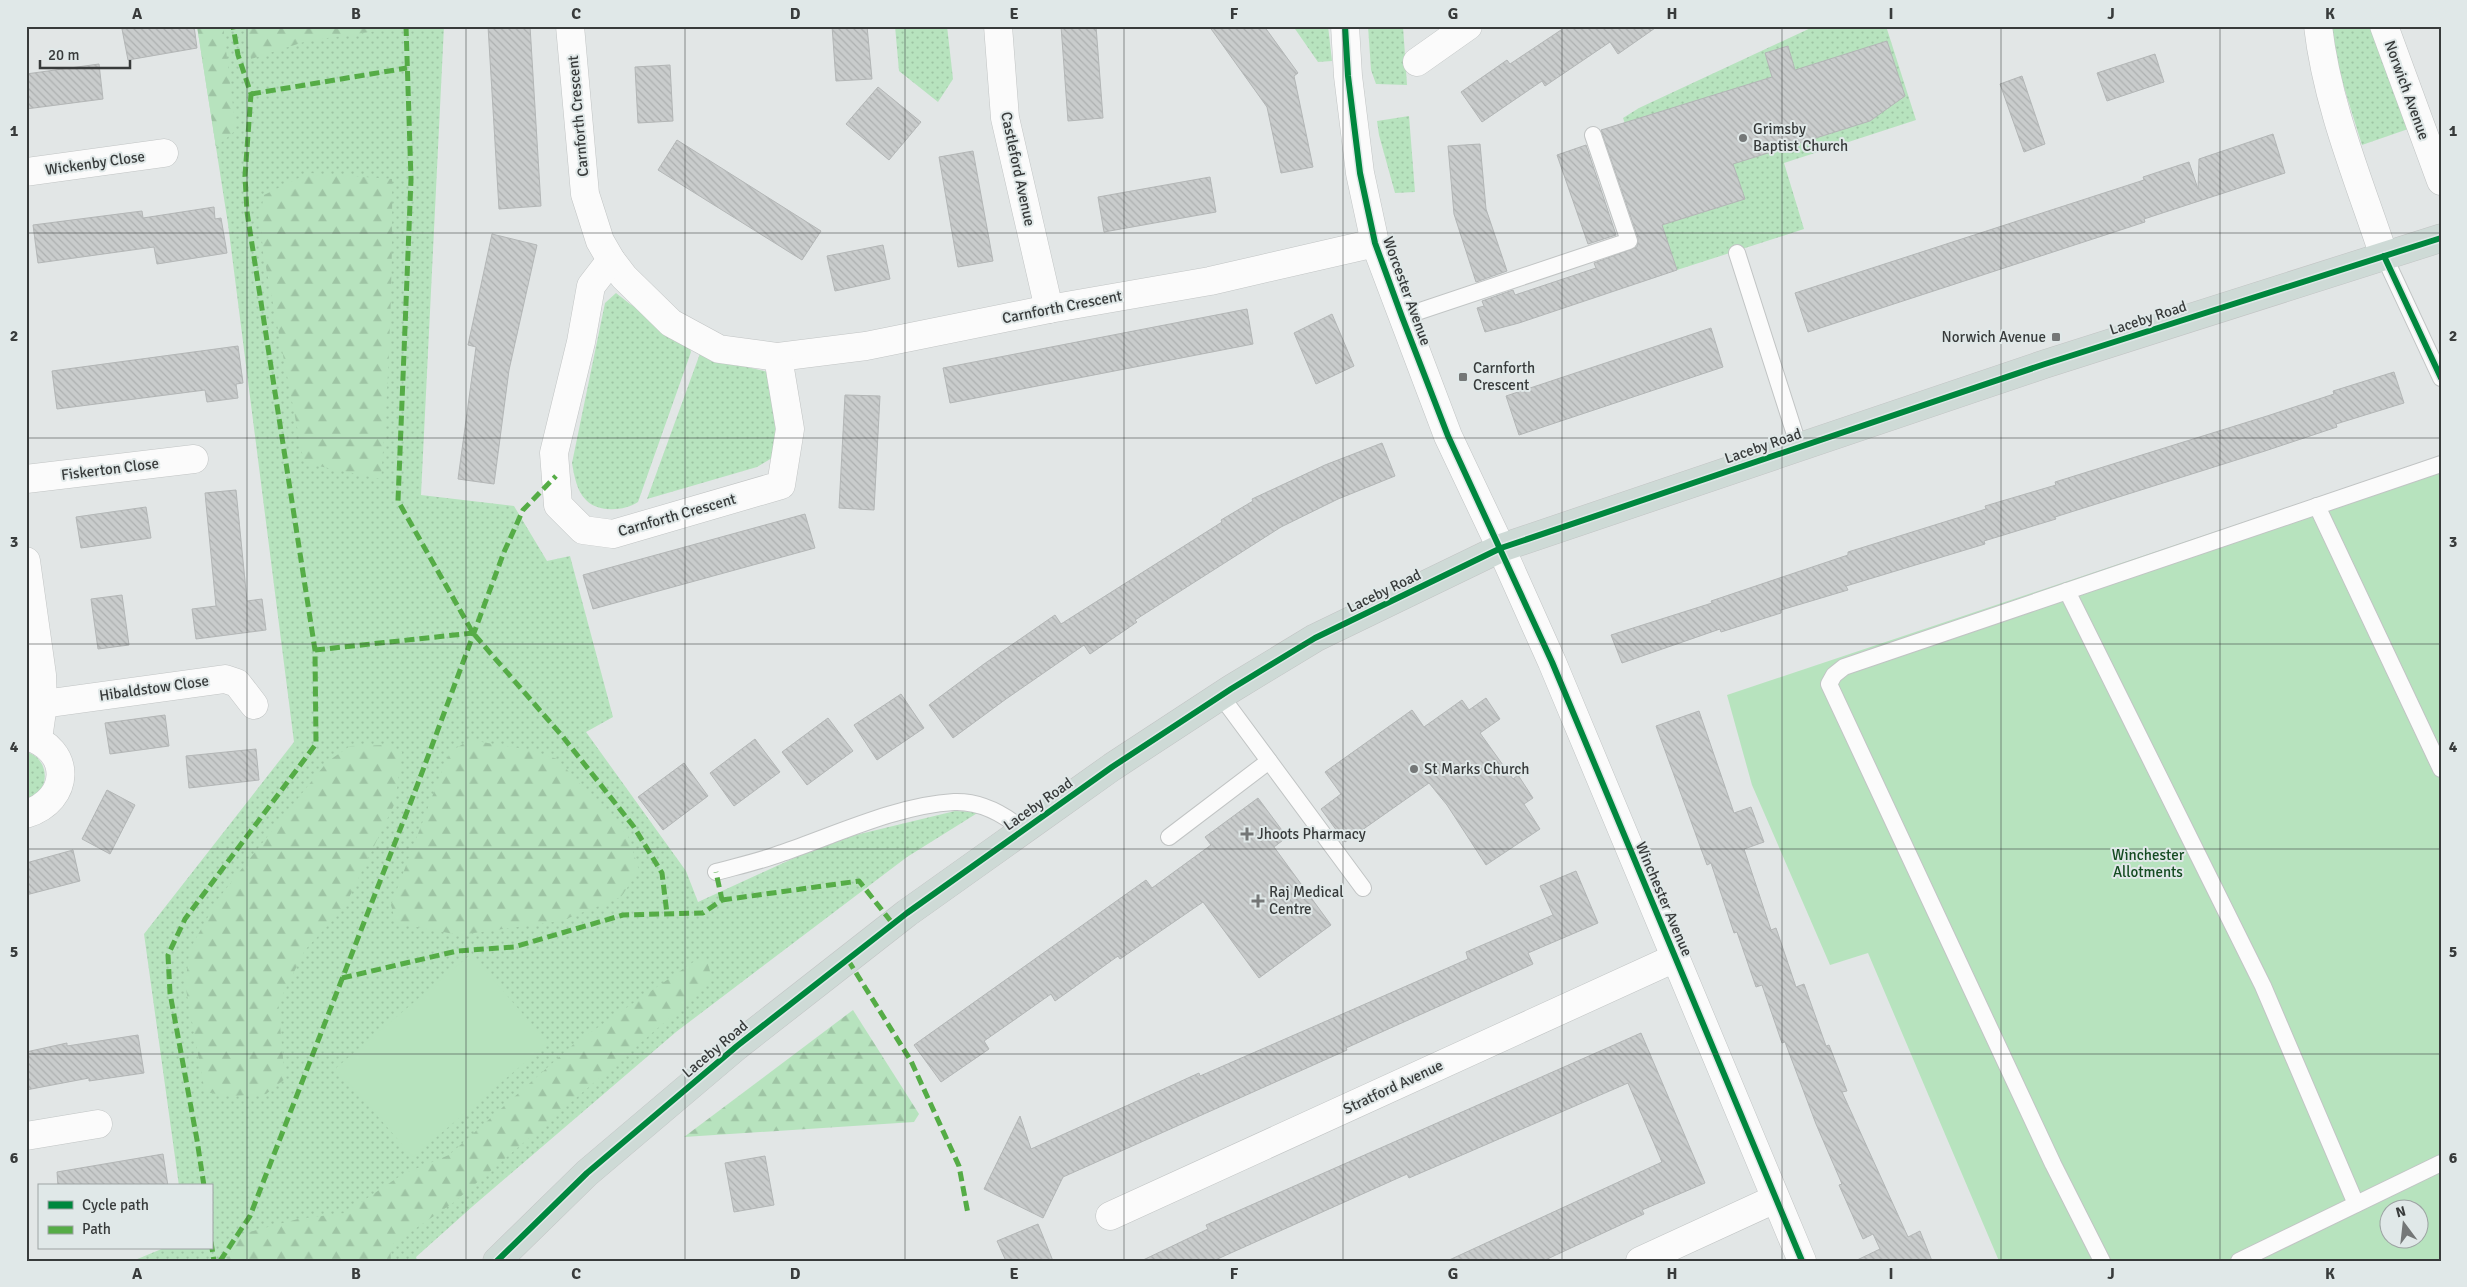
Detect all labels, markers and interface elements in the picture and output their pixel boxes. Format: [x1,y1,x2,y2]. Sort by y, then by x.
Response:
text: A [132,4,143,24]
text: B [351,4,361,24]
text: C [571,4,581,24]
text: D [790,4,801,24]
text: E [1009,4,1019,24]
text: F [1230,4,1239,24]
text: G [1448,4,1458,24]
text: H [1667,4,1677,24]
text: I [1888,4,1894,24]
text: J [2107,4,2115,24]
text: K [2325,4,2335,24]
scale bar [40,38,130,70]
street label: Norwich Avenue [2381,38,2433,142]
text: 20 m [48,46,79,64]
street label: Carnforth Crescent [564,55,592,177]
street label: Castleford Avenue [997,110,1039,228]
place label: Grimsby Baptist Church [1753,120,1848,155]
text: 1 [10,121,19,141]
text: 1 [2449,121,2458,141]
marker: Grimsby Baptist Church [1737,132,1749,144]
street label: Wickenby Close [44,147,146,179]
street label: Worcester Avenue [1379,234,1435,348]
street label: Carnforth Crescent [1000,287,1124,327]
street label: Laceby Road [2107,297,2189,339]
text: 2 [10,326,18,346]
text: 2 [2449,326,2457,346]
place label: Norwich Avenue [1942,328,2046,346]
marker: Norwich Avenue [2050,331,2062,343]
place label: Carnforth Crescent [1473,359,1535,394]
marker: Carnforth Crescent [1457,371,1469,383]
street label: Laceby Road [1722,424,1804,468]
street label: Fiskerton Close [60,454,160,484]
street label: Carnforth Crescent [616,490,738,540]
text: 3 [10,532,18,552]
text: 3 [2449,532,2457,552]
street label: Laceby Road [1344,565,1424,617]
street label: Hibaldstow Close [98,671,210,705]
text: 4 [10,737,19,757]
text: 4 [2449,737,2458,757]
place label: St Marks Church [1424,760,1529,778]
marker: St Marks Church [1408,763,1420,775]
street label: Laceby Road [1000,774,1076,834]
place label: Jhoots Pharmacy [1257,825,1366,843]
marker: Jhoots Pharmacy [1241,828,1253,840]
street label: Winchester Avenue [1632,839,1696,959]
park label: Winchester Allotments [2112,846,2185,881]
place label: Raj Medical Centre [1269,883,1344,918]
marker: Raj Medical Centre [1251,894,1265,908]
text: 5 [10,942,18,962]
text: 5 [2449,942,2457,962]
street label: Laceby Road [679,1016,751,1082]
street label: Stratford Avenue [1340,1056,1446,1118]
text: 6 [10,1148,19,1168]
text: 6 [2449,1148,2458,1168]
legend [38,1184,212,1250]
text: Cycle path [82,1196,149,1214]
north arrow [2380,1200,2430,1250]
text: N [2394,1202,2408,1221]
text: Path [82,1220,111,1238]
text: A [132,1264,143,1284]
text: B [351,1264,361,1284]
text: C [571,1264,581,1284]
text: D [790,1264,801,1284]
text: E [1009,1264,1019,1284]
text: F [1230,1264,1239,1284]
text: G [1448,1264,1458,1284]
text: H [1667,1264,1677,1284]
text: I [1888,1264,1894,1284]
text: J [2107,1264,2115,1284]
text: K [2325,1264,2335,1284]

